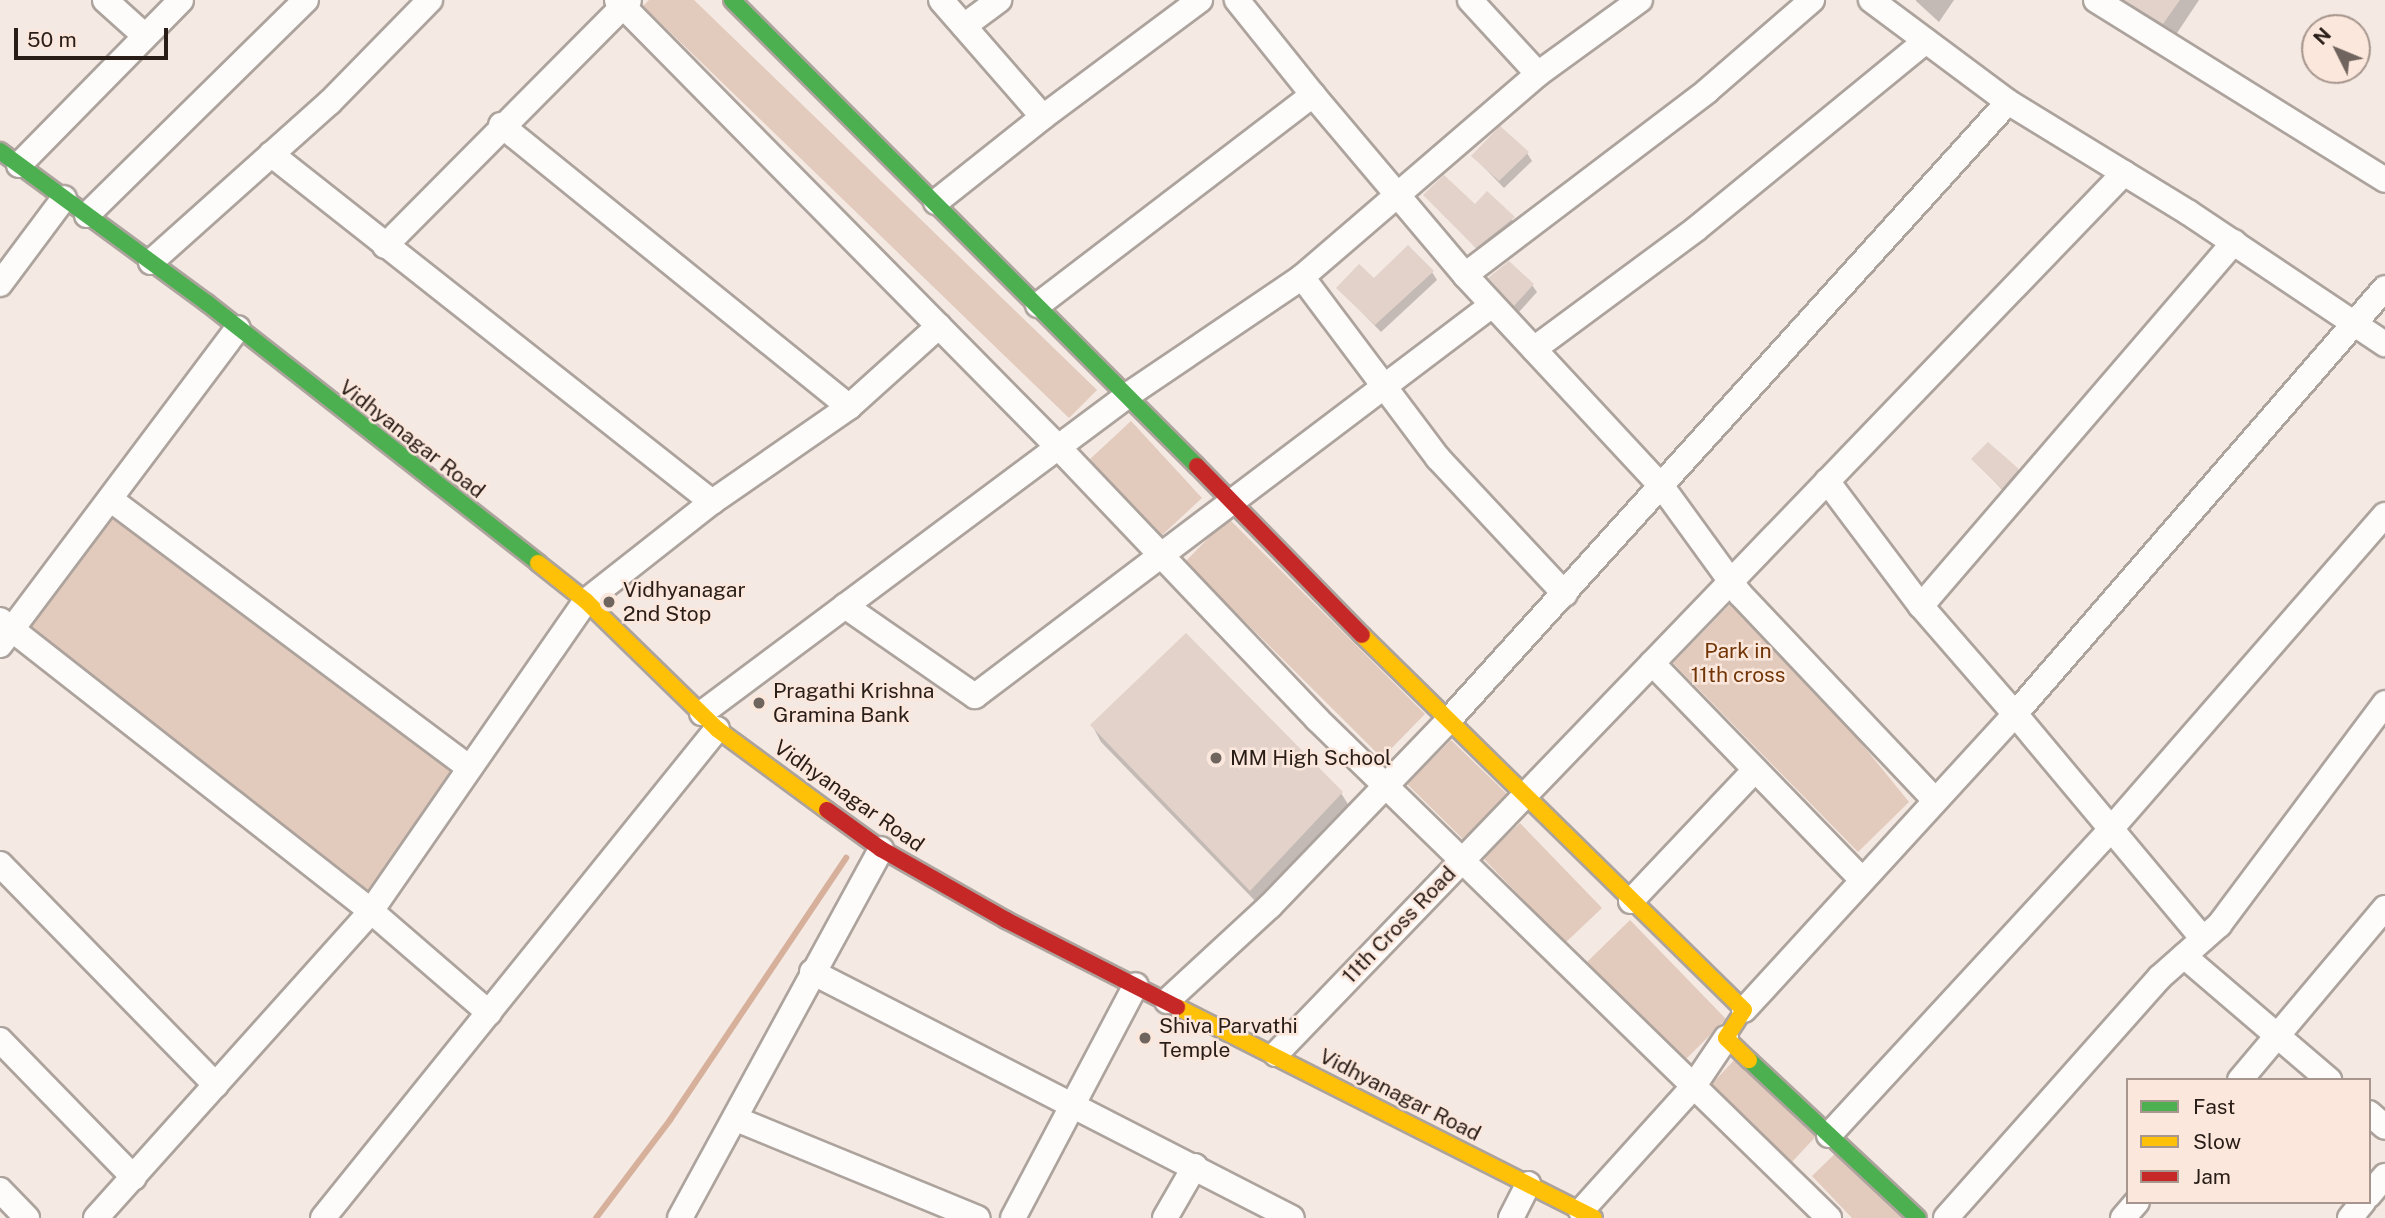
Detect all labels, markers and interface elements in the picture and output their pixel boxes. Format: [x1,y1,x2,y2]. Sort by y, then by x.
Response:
scale bar [18,14,172,58]
north arrow [2301,14,2371,84]
text: N [2309,23,2335,49]
text: 50 m [27,27,77,52]
street label: Vidhyanagar Road [334,374,490,504]
place label: Vidhyanagar 2nd Stop [623,577,746,627]
marker: Vidhyanagar 2nd Stop [601,594,617,610]
park label: Park in 11th cross [1691,638,1785,688]
place label: Pragathi Krishna Gramina Bank [773,678,934,728]
marker: Pragathi Krishna Gramina Bank [751,695,767,711]
street label: Vidhyanagar Road [769,735,929,857]
place label: MM High School [1230,745,1391,771]
marker: MM High School [1208,750,1224,766]
street label: 11th Cross Road [1337,861,1461,989]
place label: Shiva Parvathi Temple [1159,1013,1298,1063]
marker: Shiva Parvathi Temple [1137,1030,1153,1046]
street label: Vidhyanagar Road [1315,1043,1485,1147]
legend [2126,1078,2371,1204]
text: Fast [2193,1094,2235,1119]
text: Slow [2193,1129,2241,1154]
text: Jam [2193,1164,2231,1189]

